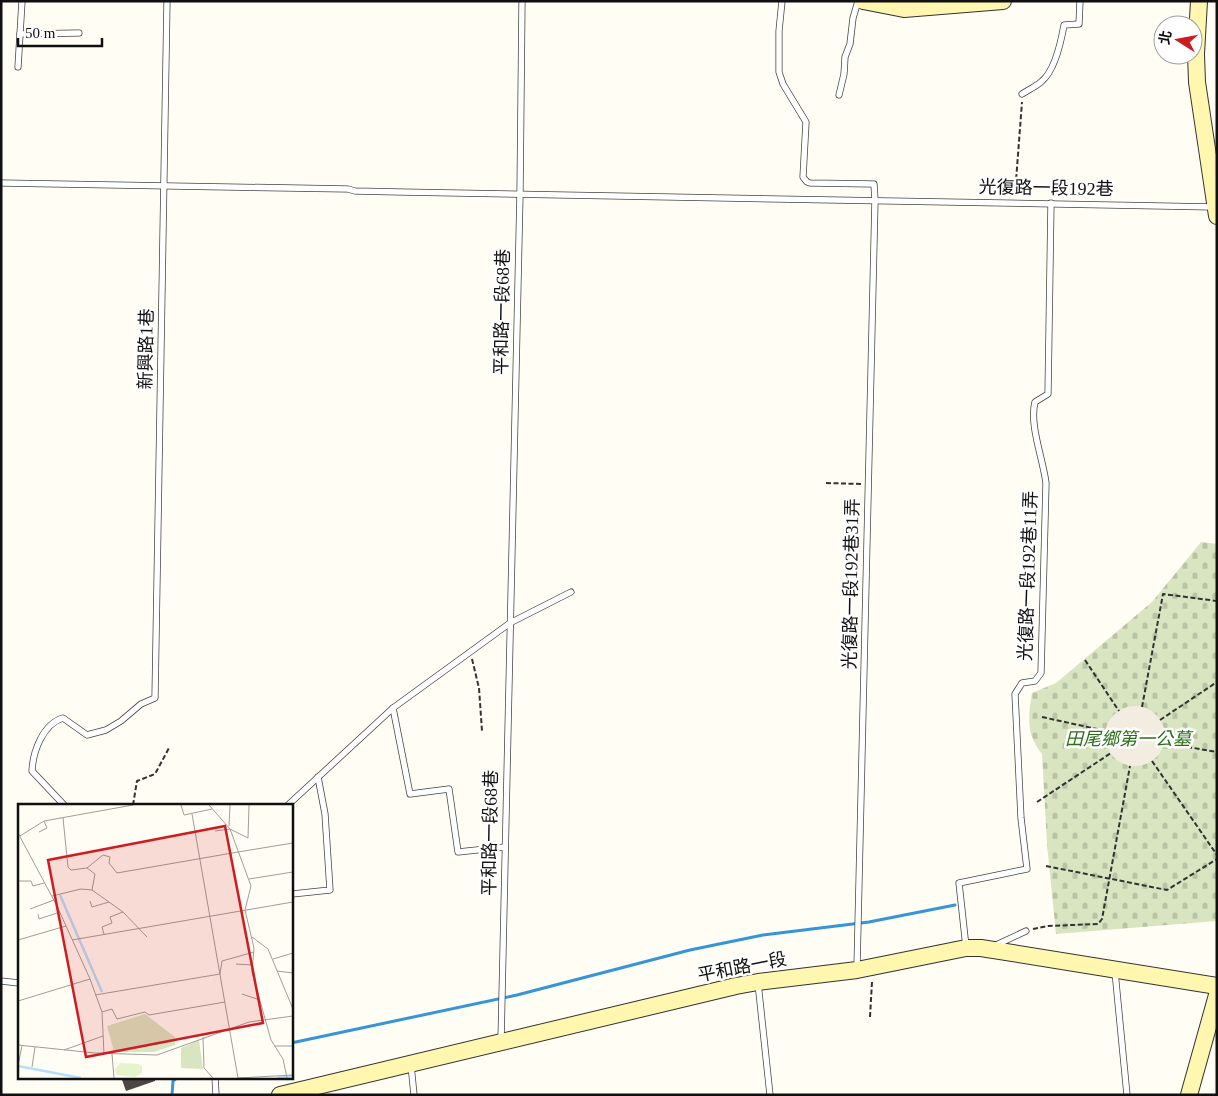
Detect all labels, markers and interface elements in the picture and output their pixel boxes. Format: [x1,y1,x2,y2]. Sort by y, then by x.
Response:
scale bar [18,15,101,47]
north arrow [1153,15,1203,65]
text: 50 m [25,25,56,41]
text: 北 [1157,29,1174,46]
street label: 光復路一段192巷 [978,177,1114,199]
street label: 平和路一段68巷 [491,249,513,375]
street label: 新興路1巷 [135,308,157,390]
street label: 光復路一段192巷11弄 [1015,491,1041,661]
street label: 光復路一段192巷31弄 [840,498,862,670]
park label: 田尾鄉第一公墓 [1065,729,1194,749]
street label: 平和路一段68巷 [479,770,501,896]
inset map [18,804,292,1078]
street label: 平和路一段 [696,949,788,985]

